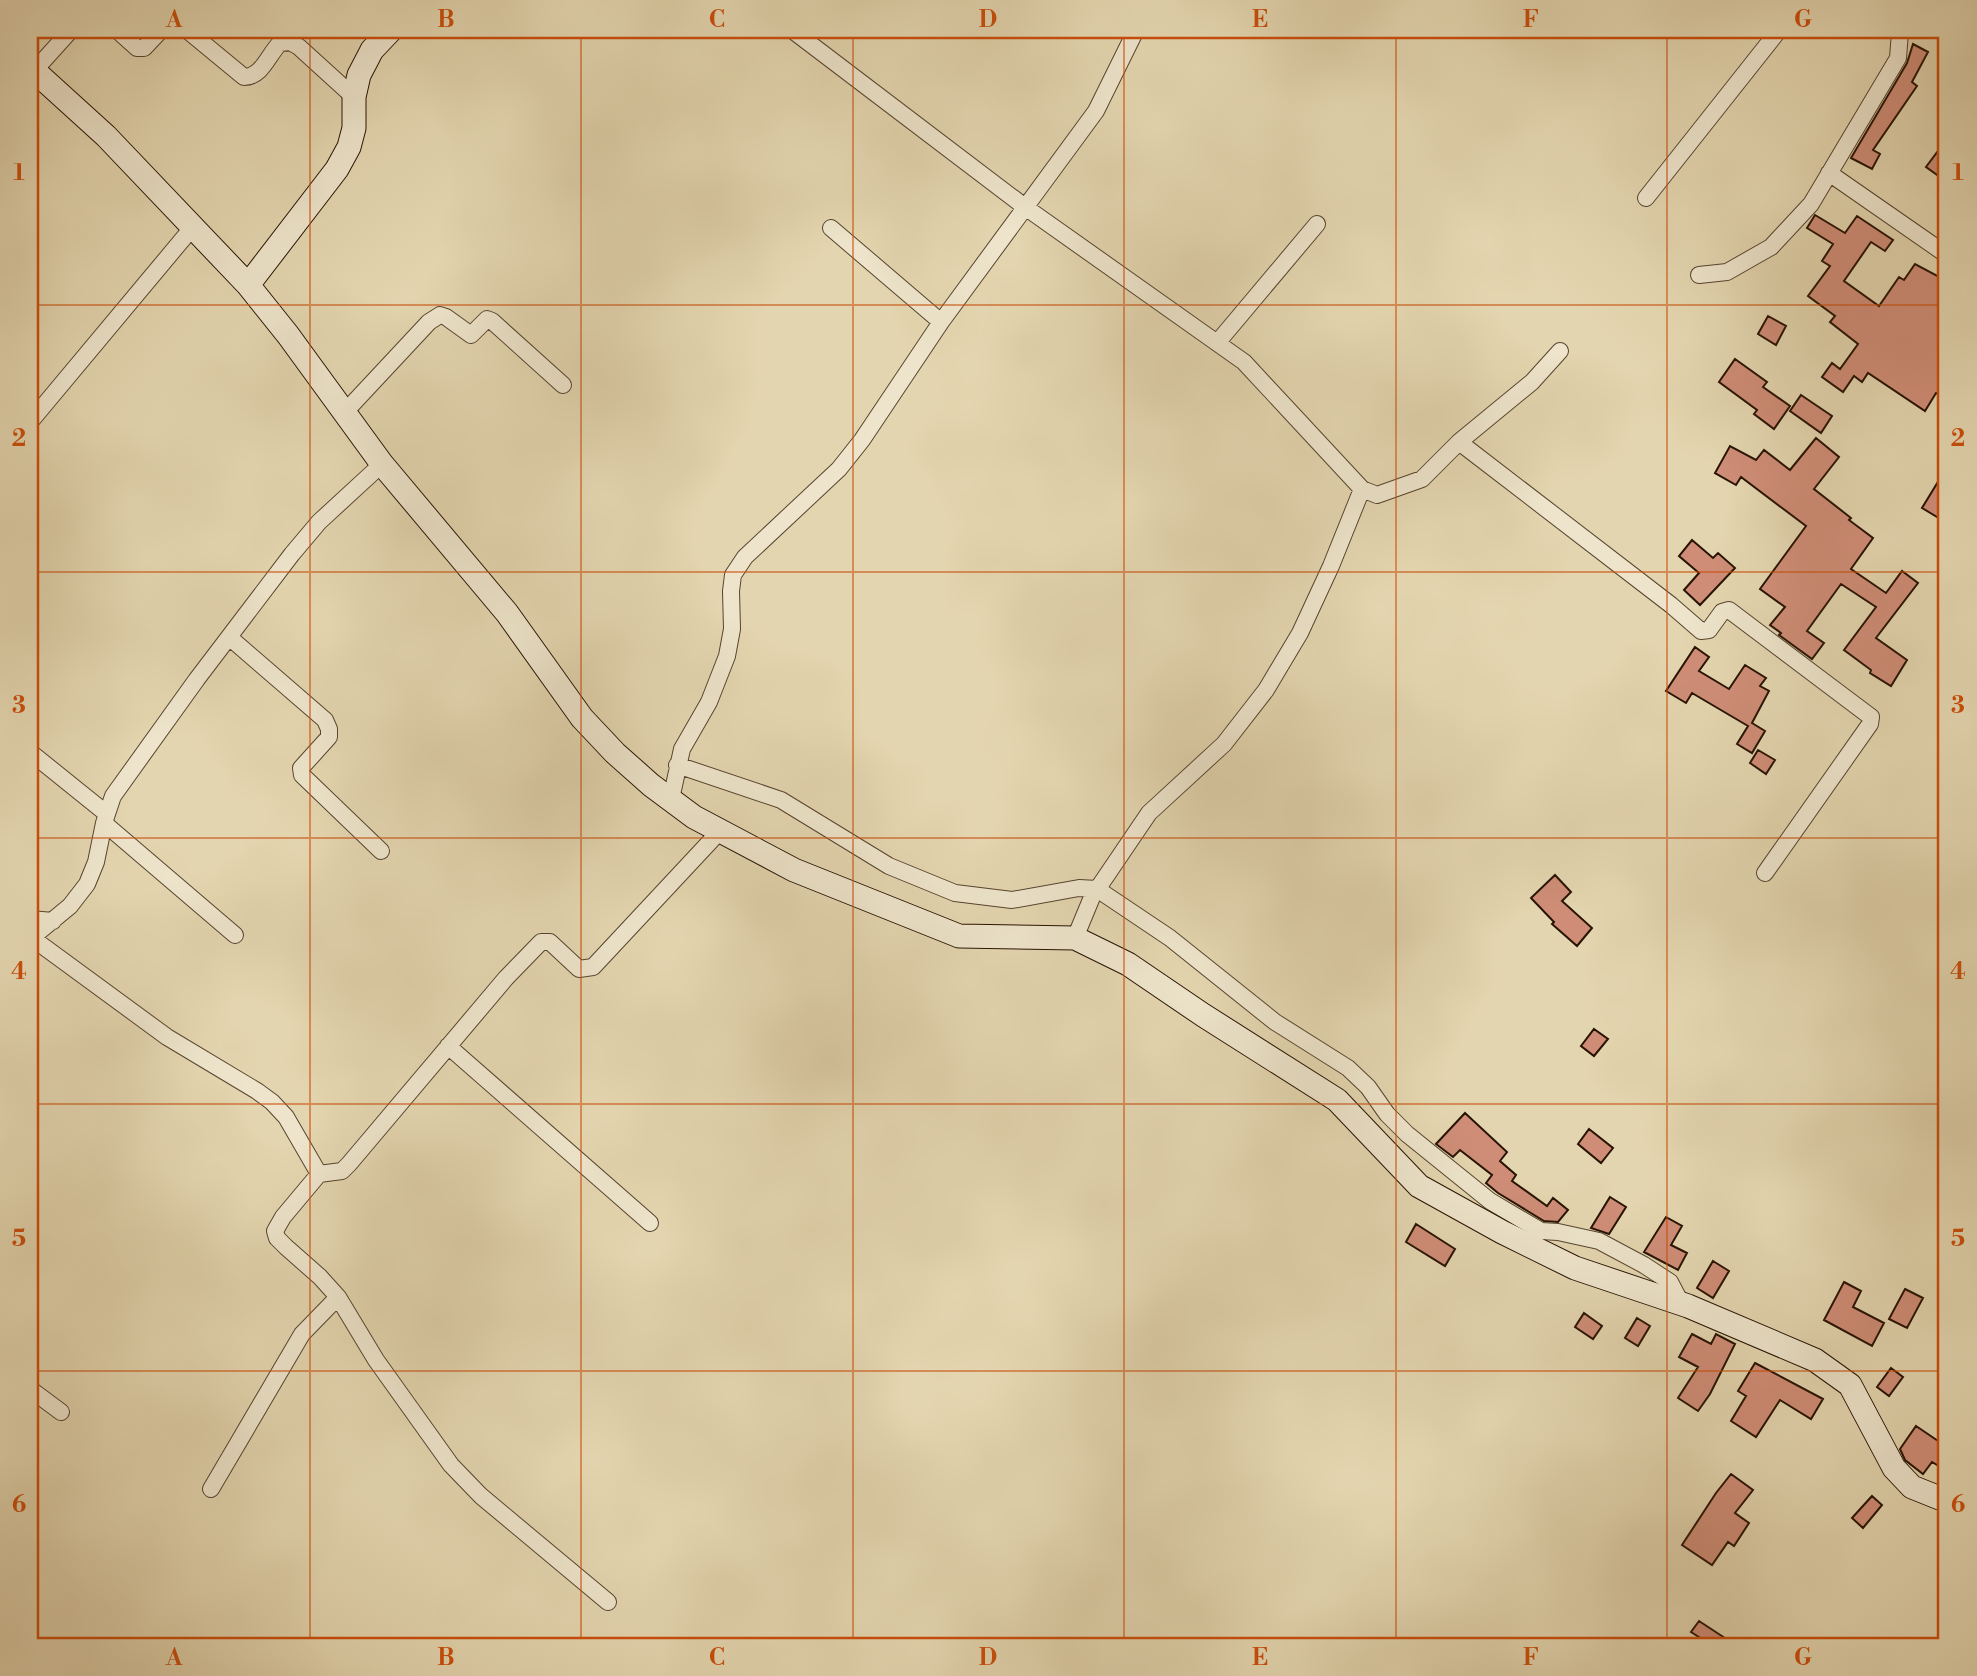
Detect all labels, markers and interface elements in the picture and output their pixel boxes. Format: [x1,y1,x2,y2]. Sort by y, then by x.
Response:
text: A [165,6,183,34]
text: B [437,6,455,34]
text: C [709,6,725,34]
text: D [979,6,997,34]
text: E [1252,6,1268,34]
text: F [1523,6,1539,34]
text: G [1794,6,1812,34]
text: 1 [13,159,25,187]
text: 1 [1952,159,1964,187]
text: 2 [12,425,26,453]
text: 2 [1951,425,1965,453]
text: 3 [12,692,26,720]
text: 3 [1951,692,1965,720]
text: 4 [11,958,27,986]
text: 4 [1950,958,1966,986]
text: 5 [12,1225,26,1253]
text: 5 [1951,1225,1965,1253]
text: 6 [12,1491,26,1519]
text: 6 [1951,1491,1965,1519]
text: A [165,1644,183,1672]
text: B [437,1644,455,1672]
text: C [709,1644,725,1672]
text: D [979,1644,997,1672]
text: E [1252,1644,1268,1672]
text: F [1523,1644,1539,1672]
text: G [1794,1644,1812,1672]

